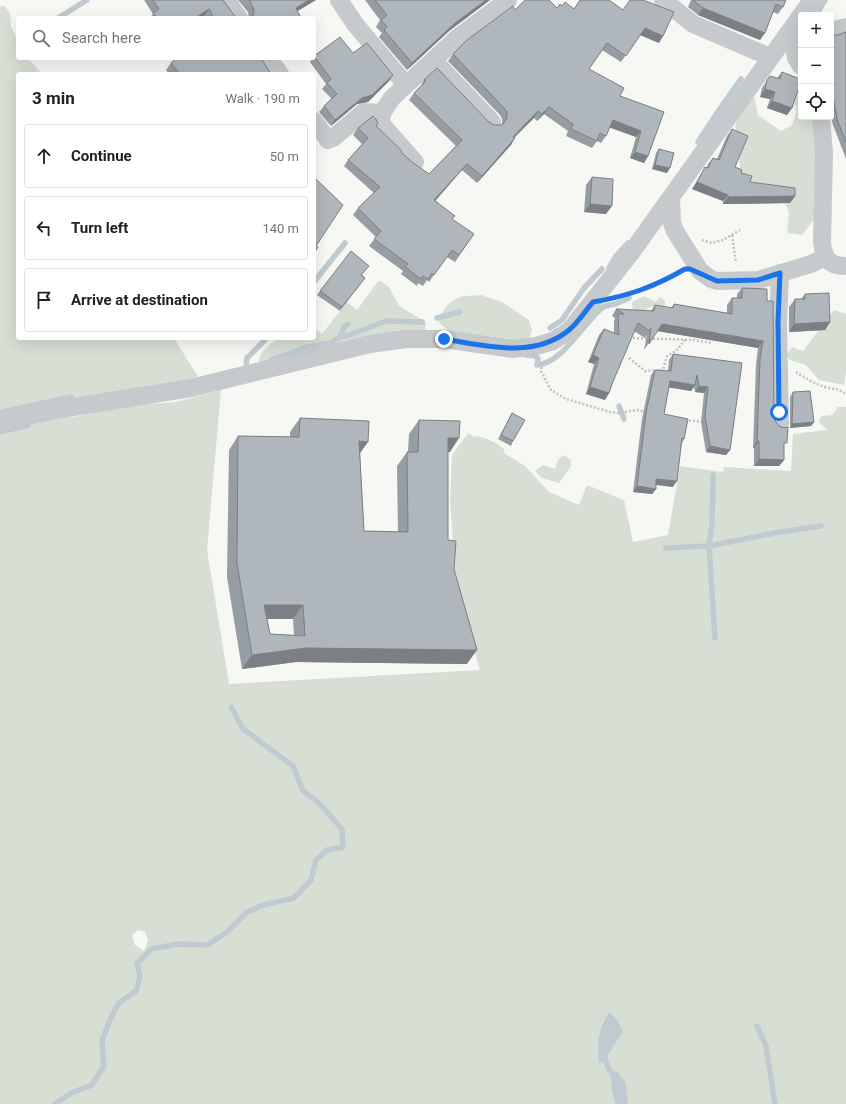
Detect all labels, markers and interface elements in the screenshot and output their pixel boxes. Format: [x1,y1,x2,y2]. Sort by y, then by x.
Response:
map controls [798,12,834,120]
button: + [798,12,834,48]
search box [16,16,316,60]
icon: search [30,27,52,49]
text: Search here [62,29,141,47]
button: − [798,48,834,84]
button: locate [798,84,834,120]
text: 3 min [32,88,75,108]
text: Walk · 190 m [225,91,300,106]
icon: ahead [33,145,55,167]
text: Continue [71,147,132,165]
text: 50 m [270,149,299,164]
icon: left [33,217,55,239]
text: Turn left [71,219,128,237]
text: 140 m [262,221,299,236]
icon: arrive [33,289,55,311]
text: Arrive at destination [71,291,208,309]
route end [435,330,453,348]
route start [770,403,788,421]

